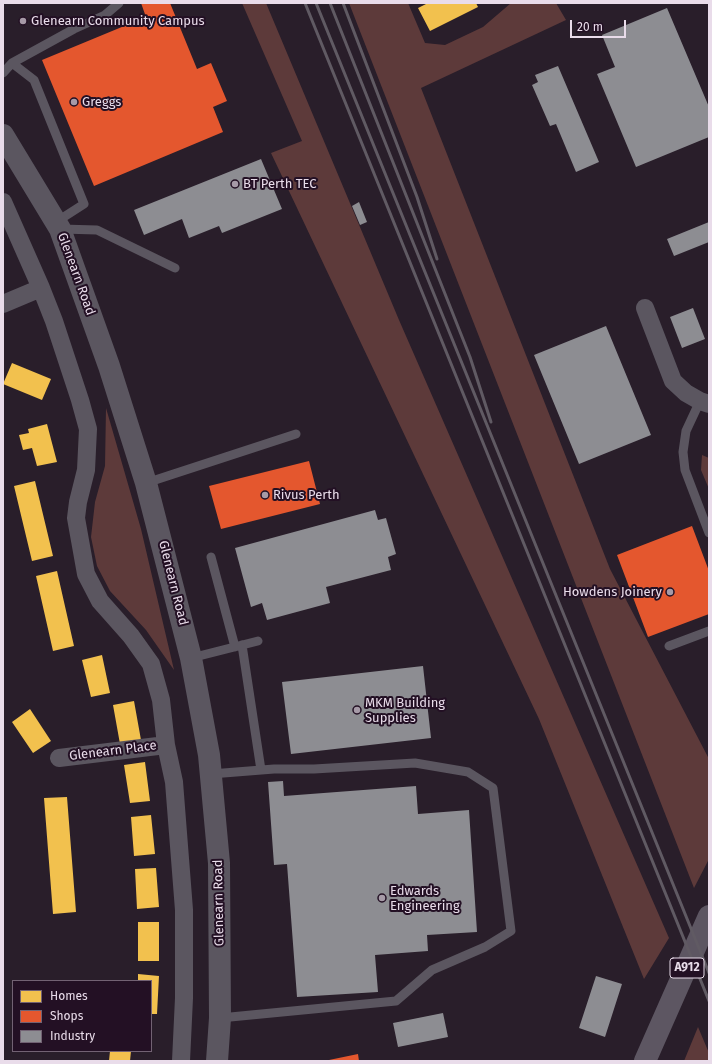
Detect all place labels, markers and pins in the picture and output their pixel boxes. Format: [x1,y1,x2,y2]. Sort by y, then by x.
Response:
place label: Glenearn Community Campus [31,13,205,29]
marker: Glenearn Community Campus [18,16,28,26]
place label: Greggs [82,94,121,110]
marker: Greggs [69,97,79,107]
place label: BT Perth TEC [243,176,317,192]
marker: BT Perth TEC [230,179,240,189]
place label: Rivus Perth [273,487,340,503]
marker: Rivus Perth [260,490,270,500]
place label: Howdens Joinery [563,584,662,600]
marker: Howdens Joinery [665,587,675,597]
place label: MKM Building Supplies [365,695,445,726]
marker: MKM Building Supplies [352,705,362,715]
place label: Edwards Engineering [390,883,460,914]
marker: Edwards Engineering [377,893,387,903]

